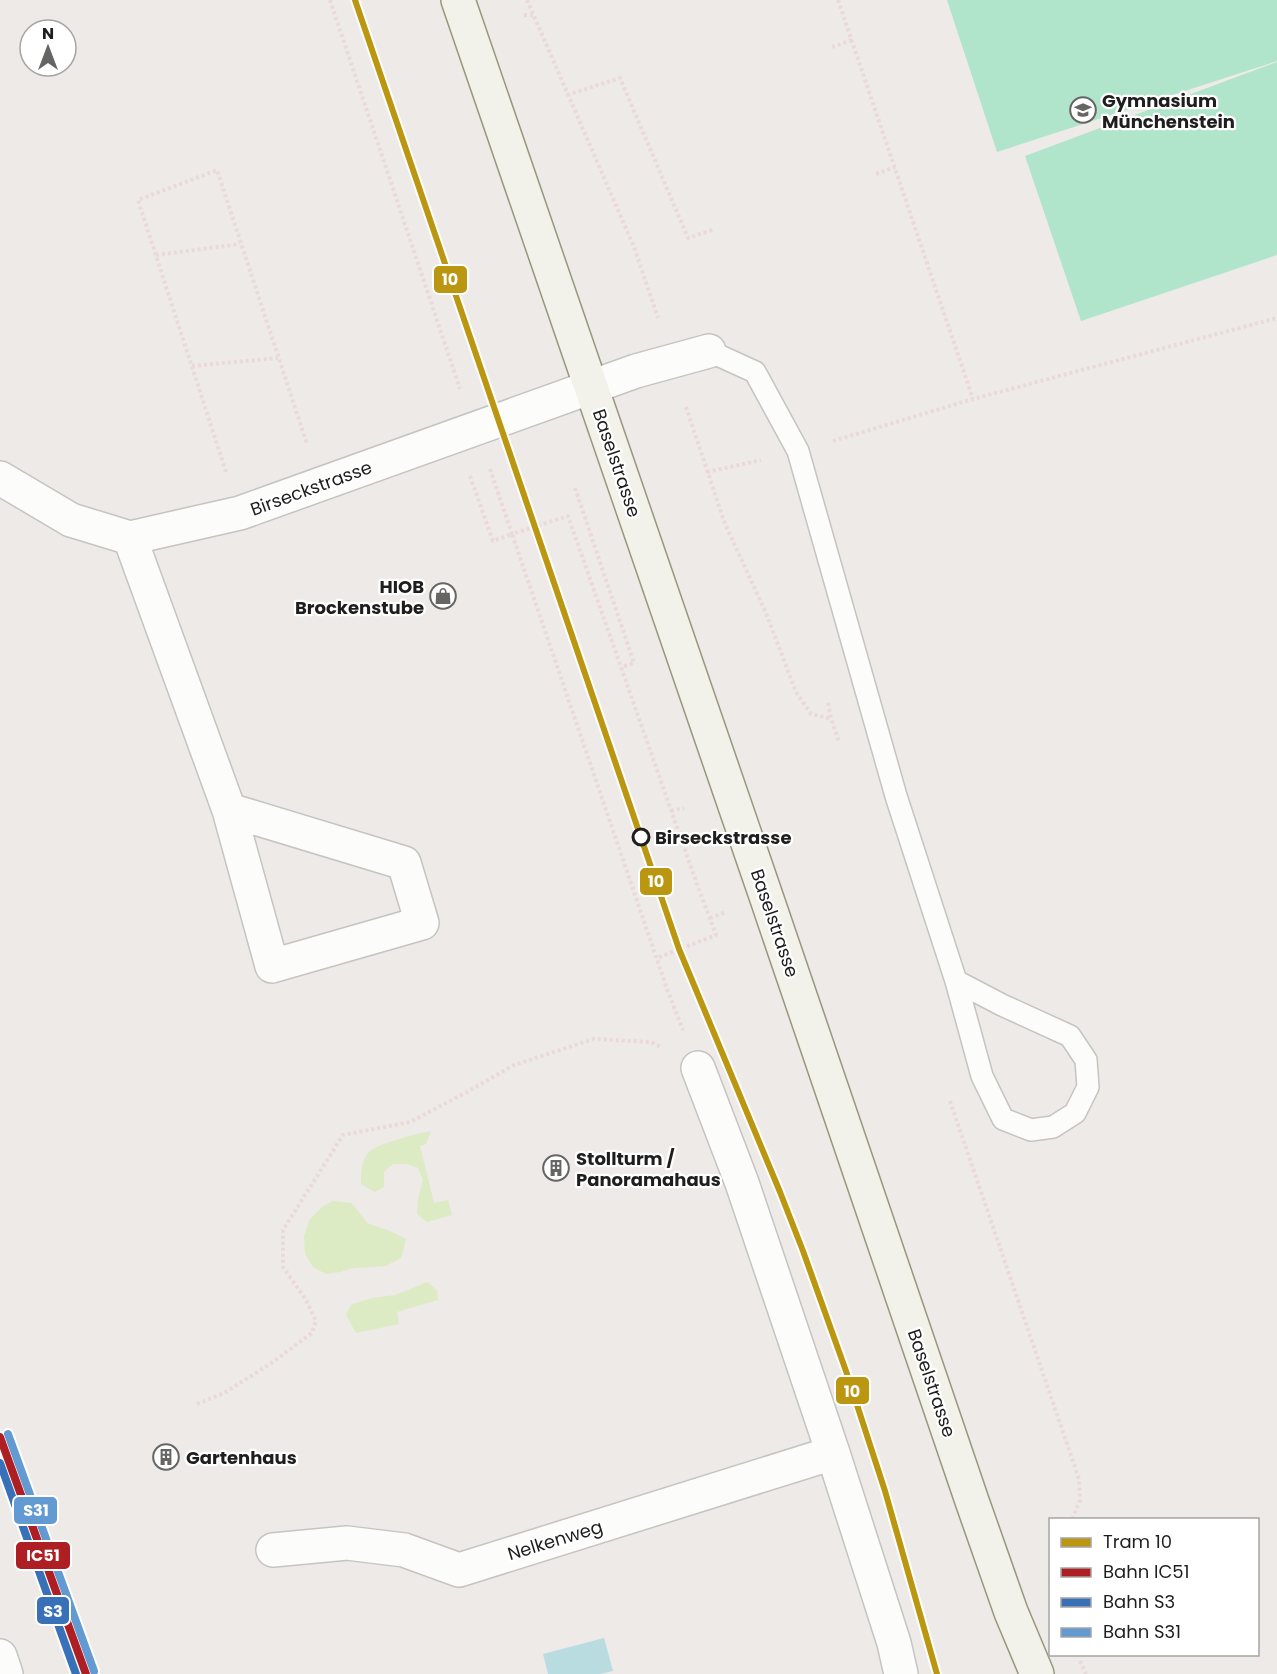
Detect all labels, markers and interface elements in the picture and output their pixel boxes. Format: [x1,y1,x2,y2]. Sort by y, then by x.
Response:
north arrow [18,18,78,78]
text: N [42,22,54,45]
place label: Gymnasium Münchenstein [1102,88,1235,134]
school or university icon: Gymnasium Münchenstein [1068,95,1098,125]
line badge: 10 [433,265,468,294]
text: 10 [442,268,458,291]
street label: Baselstrasse [587,406,647,520]
street label: Birseckstrasse [247,454,375,522]
place label: HIOB Brockenstube [295,574,424,620]
shop icon: HIOB Brockenstube [428,581,458,611]
place label: Birseckstrasse [655,825,791,850]
marker: Birseckstrasse [632,828,650,846]
street label: Baselstrasse [745,866,805,980]
line badge: 10 [639,867,673,896]
text: 10 [648,870,664,893]
place label: Stollturm / Panoramahaus [576,1146,721,1192]
building icon: Stollturm / Panoramahaus [541,1153,571,1183]
street label: Baselstrasse [902,1326,962,1440]
line badge: 10 [835,1376,870,1405]
text: 10 [844,1380,860,1403]
building icon: Gartenhaus [151,1442,181,1472]
place label: Gartenhaus [186,1445,297,1470]
line badge: S31 [13,1496,58,1525]
text: S31 [23,1499,49,1522]
street label: Nelkenweg [504,1514,606,1566]
legend [1049,1518,1259,1656]
text: Tram 10 [1103,1529,1172,1554]
line badge: IC51 [15,1541,71,1570]
text: IC51 [26,1544,60,1567]
text: Bahn IC51 [1103,1559,1189,1584]
text: Bahn S3 [1103,1589,1175,1614]
line badge: S3 [36,1596,70,1625]
text: S3 [43,1600,63,1623]
text: Bahn S31 [1103,1619,1181,1644]

